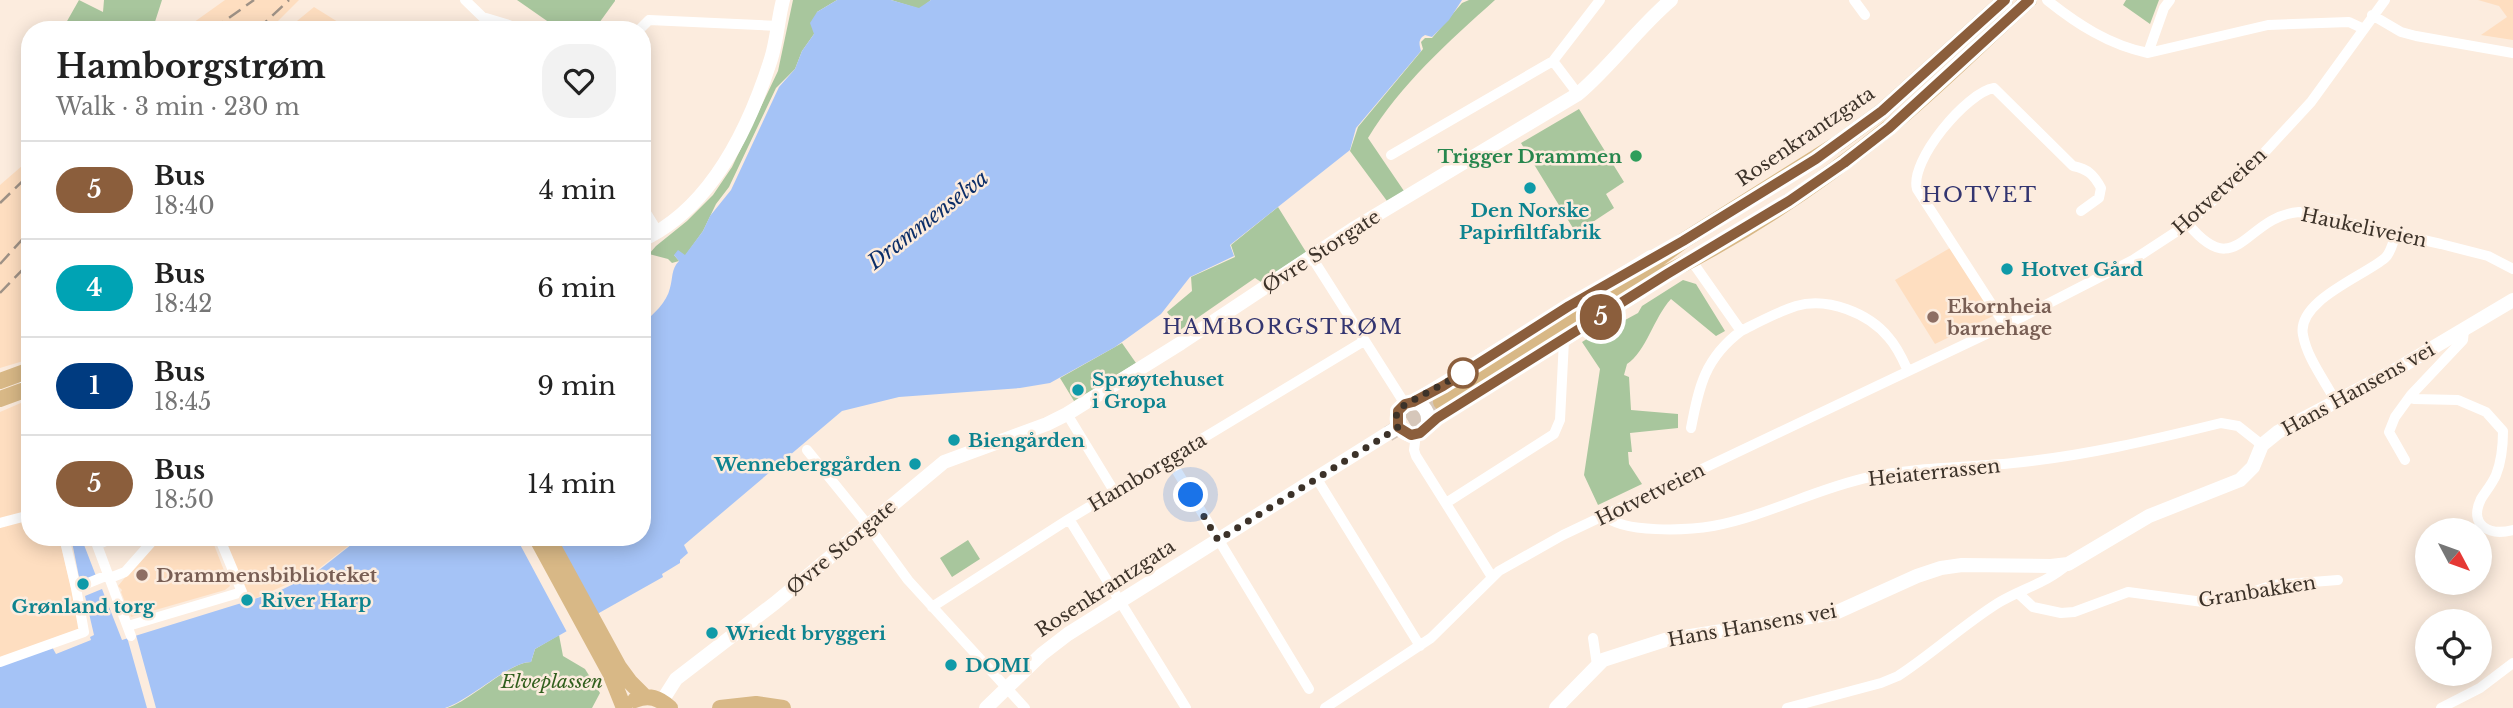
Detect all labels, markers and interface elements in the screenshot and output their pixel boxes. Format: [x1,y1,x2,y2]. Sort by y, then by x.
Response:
button: heart [542,44,616,118]
text: Hamborgstrøm [56,46,326,87]
street label: Rosenkrantzgata [1732,81,1879,191]
text: Walk · 3 min · 230 m [56,93,300,121]
street label: Hotvetveien [2168,143,2271,240]
place label: Trigger Drammen [1437,145,1622,168]
marker: Trigger Drammen [1628,148,1644,164]
text: Bus [154,160,205,192]
water label: Drammenselva [862,165,994,276]
text: 4 min [539,174,616,206]
text: 5 [87,175,102,204]
marker: Den Norske Papirfiltfabrik [1522,180,1538,196]
district label: HOTVET [1922,182,2038,208]
text: 18:40 [154,192,215,220]
place label: Den Norske Papirfiltfabrik [1459,199,1601,244]
street label: Haukeliveien [2299,203,2429,252]
street label: Øvre Storgate [1258,205,1384,298]
text: Bus [154,258,205,290]
place label: Hotvet Gård [2021,258,2143,281]
marker: Hotvet Gård [1999,261,2015,277]
text: 6 min [537,272,616,304]
text: 4 [87,273,102,302]
text: 18:42 [154,290,212,318]
line badge: 5 [1578,294,1624,340]
place label: Ekornheia barnehage [1946,295,2052,340]
text: 5 [1594,302,1608,331]
marker: Ekornheia barnehage [1925,309,1941,325]
district label: HAMBORGSTRØM [1162,314,1404,340]
street label: Hans Hansens vei [2278,338,2439,441]
text: Bus [154,356,205,388]
unlabelled marker [1448,358,1478,388]
place label: Sprøytehuset i Gropa [1092,368,1225,413]
text: 9 min [537,370,616,402]
text: 1 [89,371,100,400]
marker: Sprøytehuset i Gropa [1070,382,1086,398]
text: 18:45 [154,388,211,416]
street label: Hamborggata [1084,428,1211,517]
place label: Biengården [968,429,1085,452]
marker: Biengården [946,432,962,448]
place label: Wenneberggården [713,453,901,476]
text: Bus [154,454,205,486]
street label: Heiaterrassen [1867,454,2001,491]
marker: Wenneberggården [907,456,923,472]
street label: Hotvetveien [1592,458,1708,531]
text: 14 min [527,468,616,500]
text: 5 [87,469,102,498]
your location [1173,477,1208,512]
text: 18:50 [154,486,214,514]
street label: Øvre Storgate [782,495,901,600]
north arrow [2415,518,2492,595]
map controls [2415,518,2492,686]
street label: Rosenkrantzgata [1031,535,1180,642]
place label: Drammensbiblioteket [156,564,378,587]
marker: Drammensbiblioteket [134,567,150,583]
street label: Granbakken [2197,571,2318,612]
marker: Grønland torg [75,576,91,592]
place label: River Harp [261,589,371,612]
marker: River Harp [239,592,255,608]
place label: Grønland torg [12,595,156,618]
street label: Hans Hansens vei [1666,599,1839,652]
button: locate [2415,609,2492,686]
place label: Wriedt bryggeri [725,622,886,645]
marker: Wriedt bryggeri [704,625,720,641]
place label: DOMI [965,654,1030,677]
marker: DOMI [943,657,959,673]
park label: Elveplassen [500,670,603,693]

